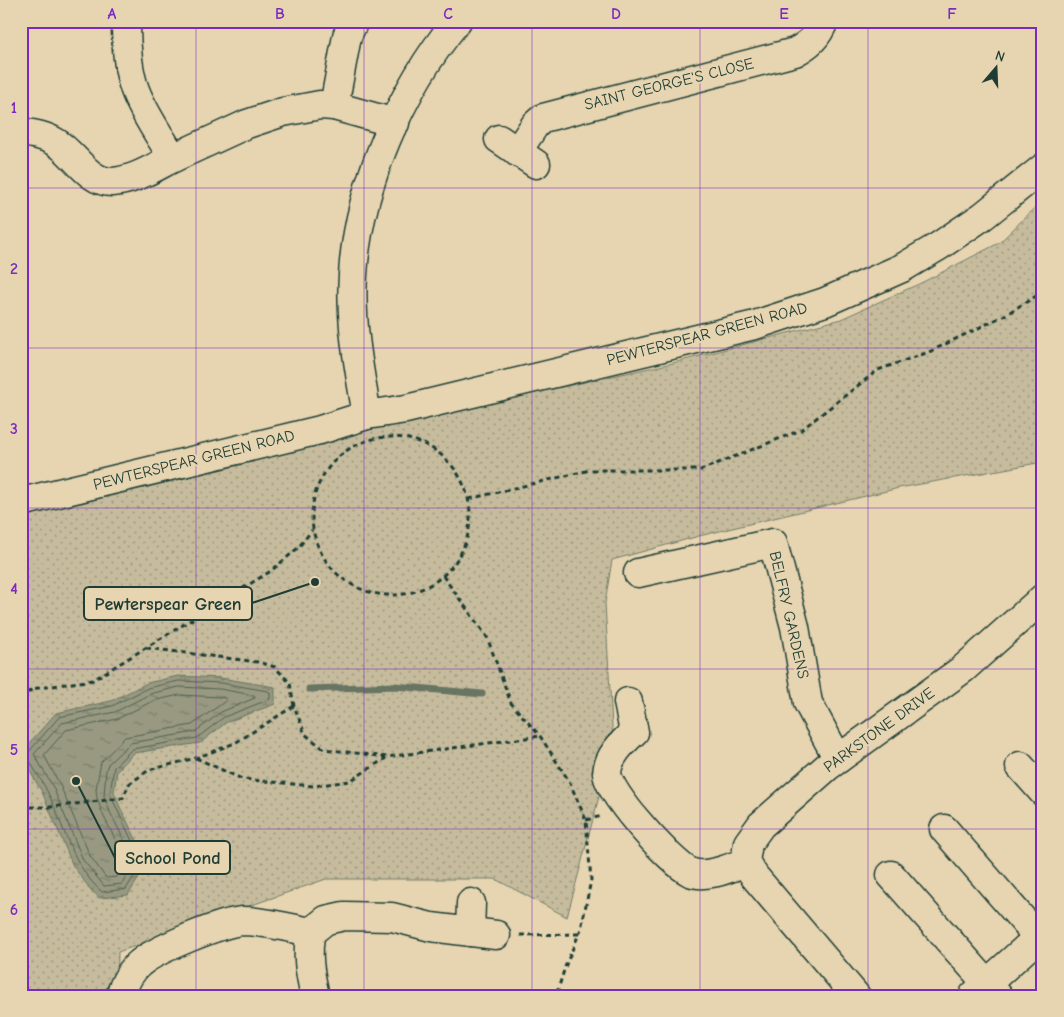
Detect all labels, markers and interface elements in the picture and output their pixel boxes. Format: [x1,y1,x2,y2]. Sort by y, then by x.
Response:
text: A [108,5,117,23]
text: B [275,5,285,23]
text: C [443,5,453,23]
text: D [611,5,621,23]
text: E [779,5,789,23]
text: F [947,5,957,23]
north arrow [972,42,1022,92]
text: N [993,47,1007,66]
street label: SAINT GEORGE'S CLOSE [582,54,756,114]
text: 1 [11,99,17,117]
text: 2 [10,260,18,278]
street label: PEWTERSPEAR GREEN ROAD [605,299,809,369]
text: 3 [10,420,18,438]
street label: PEWTERSPEAR GREEN ROAD [91,426,297,494]
street label: BELFRY GARDENS [766,549,812,681]
text: 4 [10,580,18,598]
callout: Pewterspear Green [84,587,252,620]
text: Pewterspear Green [94,594,242,615]
street label: PARKSTONE DRIVE [820,684,938,776]
text: 5 [10,741,18,759]
callout: School Pond [115,841,230,874]
text: School Pond [125,848,221,869]
text: 6 [10,901,18,919]

